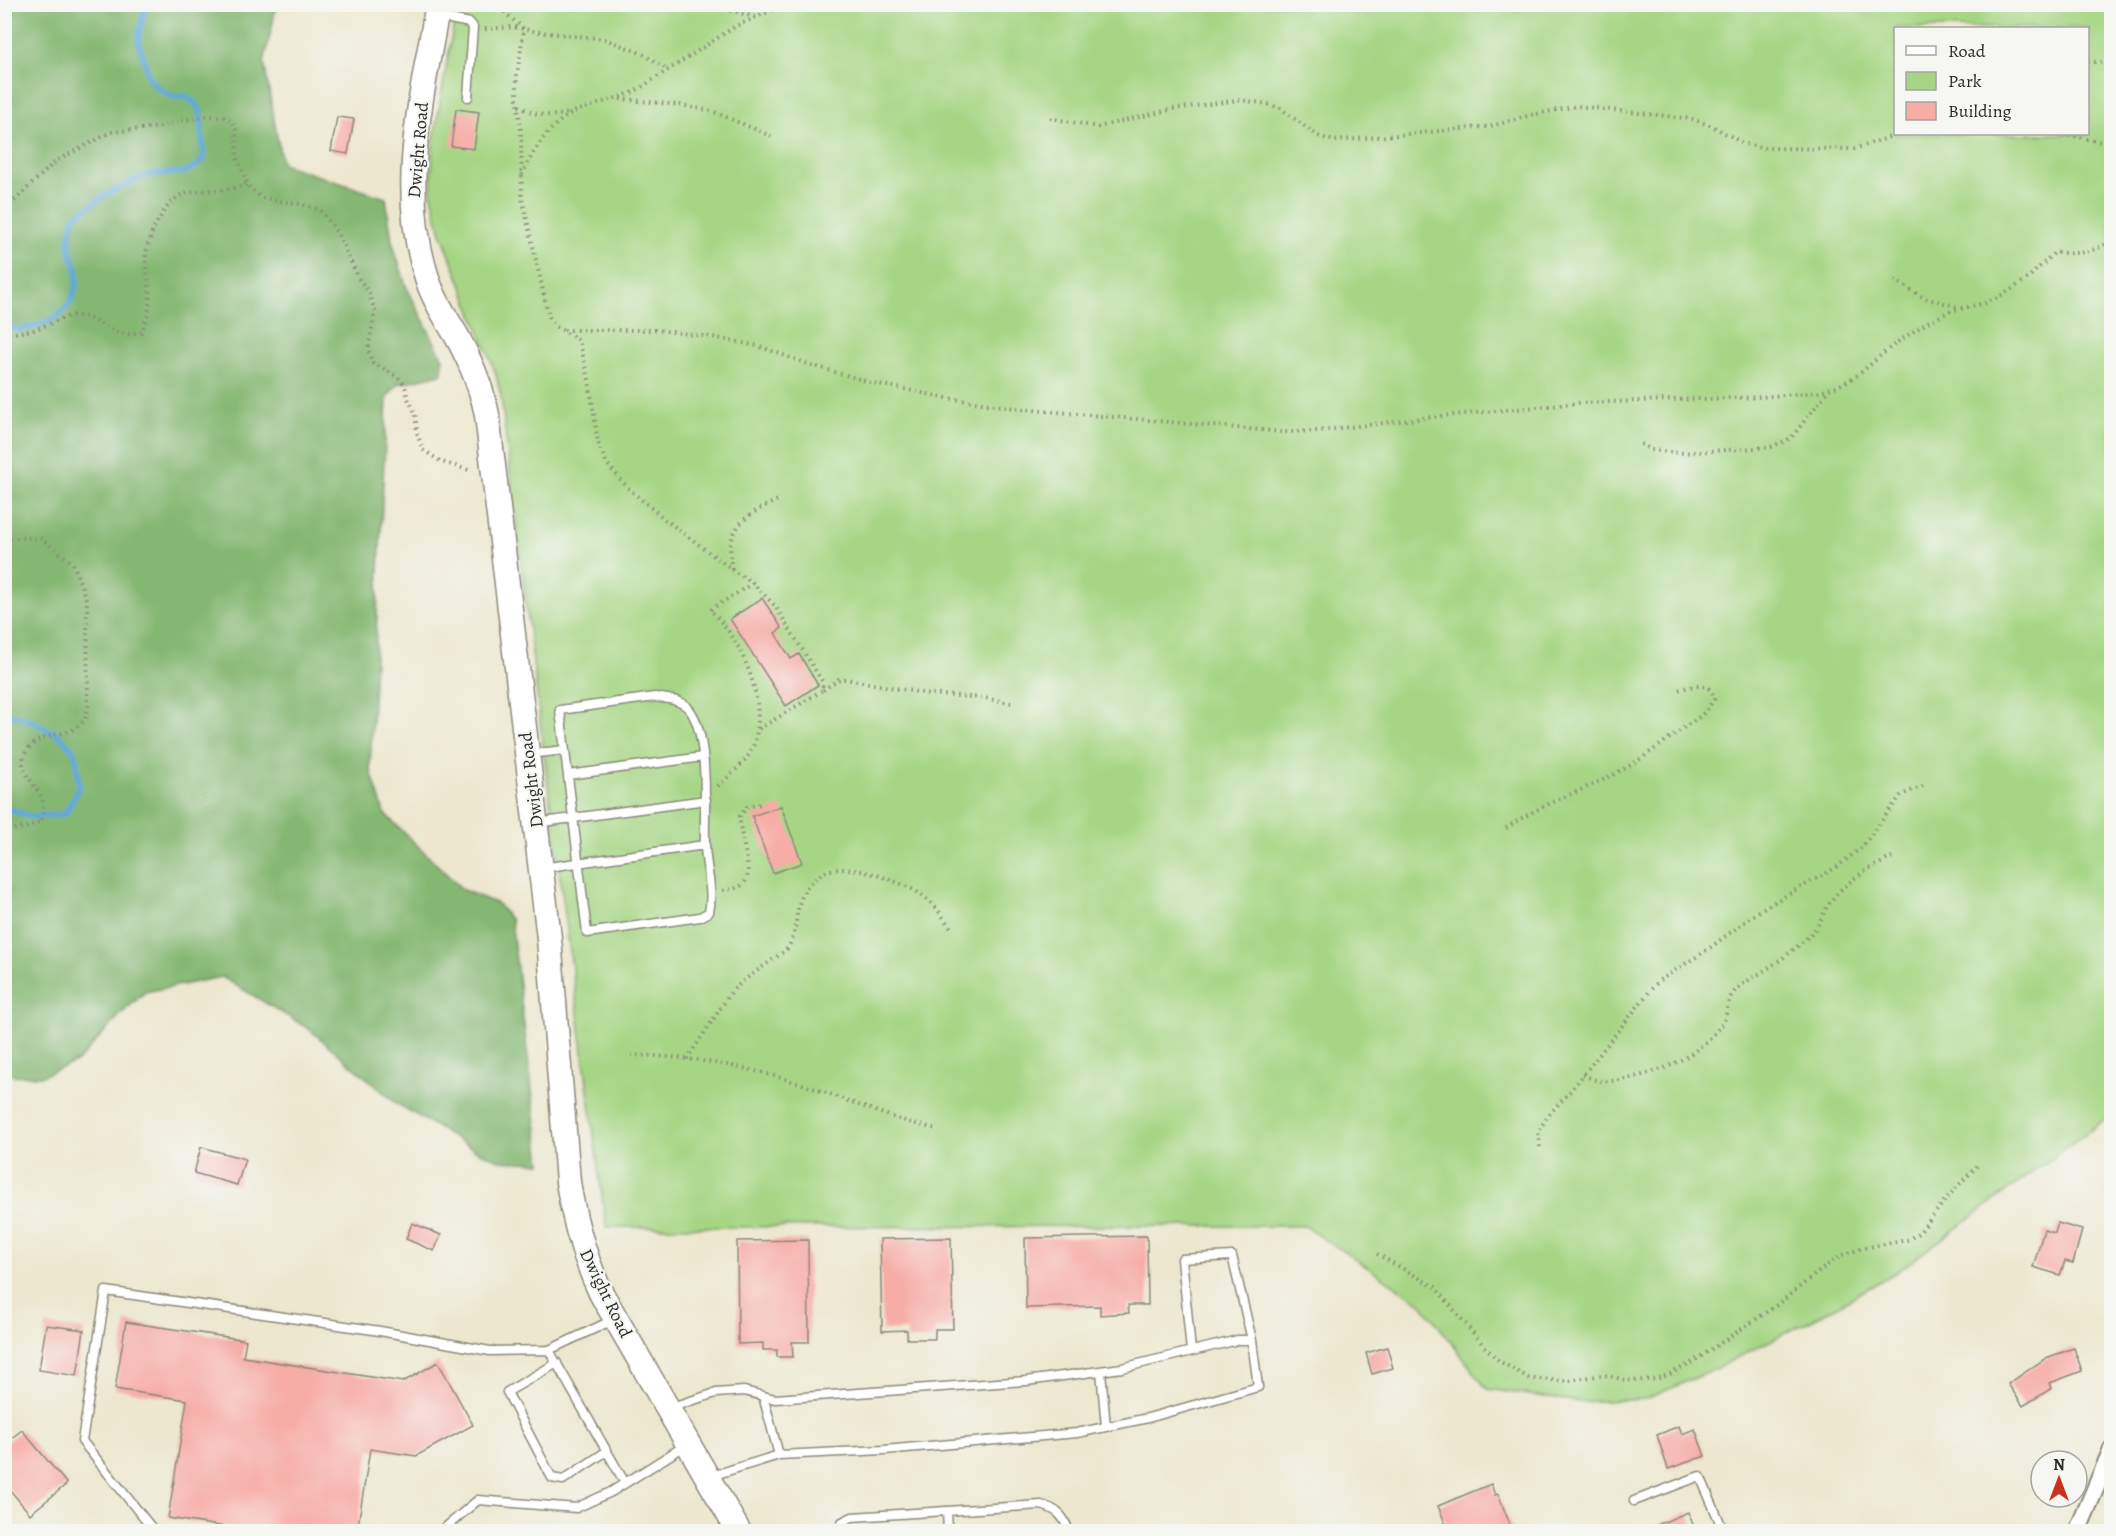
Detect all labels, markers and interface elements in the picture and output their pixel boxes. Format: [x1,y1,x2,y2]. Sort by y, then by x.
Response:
legend [1894,27,2089,135]
text: Road [1948,39,1986,63]
text: Park [1948,69,1982,93]
text: Building [1948,99,2012,123]
street label: Dwight Road [402,101,434,199]
street label: Dwight Road [513,730,549,829]
street label: Dwight Road [574,1244,638,1342]
north arrow [2029,1449,2089,1509]
text: N [2053,1454,2065,1476]

